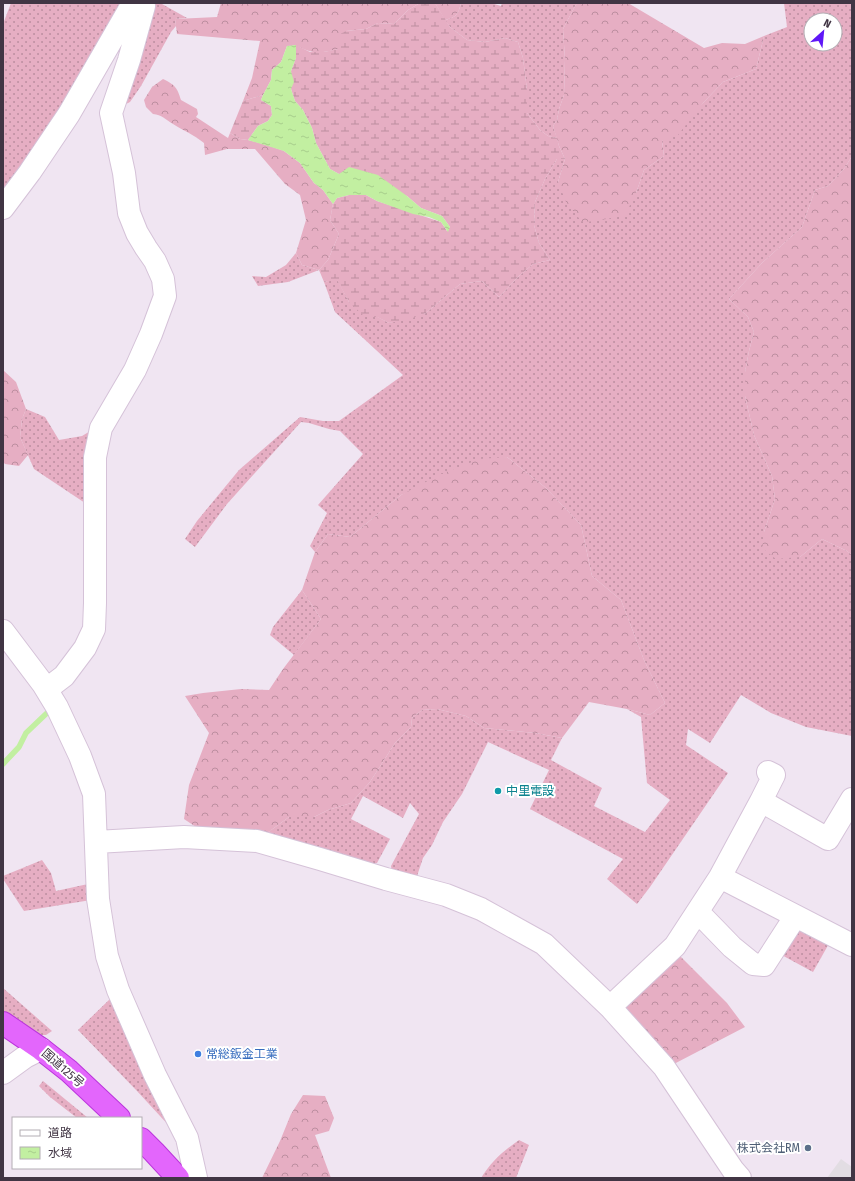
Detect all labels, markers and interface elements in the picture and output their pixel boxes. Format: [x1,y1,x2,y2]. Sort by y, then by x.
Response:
north arrow [803,12,843,52]
text: N [821,16,833,31]
place label: 中里電設 [506,784,554,798]
marker: 中里電設 [493,786,503,796]
street label: 国道125号 [39,1046,87,1090]
place label: 常総鈑金工業 [206,1047,278,1061]
marker: 常総鈑金工業 [193,1049,203,1059]
legend [12,1117,142,1169]
text: 道路 [48,1126,72,1140]
place label: 株式会社RM [737,1141,800,1155]
marker: 株式会社RM [803,1143,813,1153]
text: 水域 [48,1146,72,1160]

